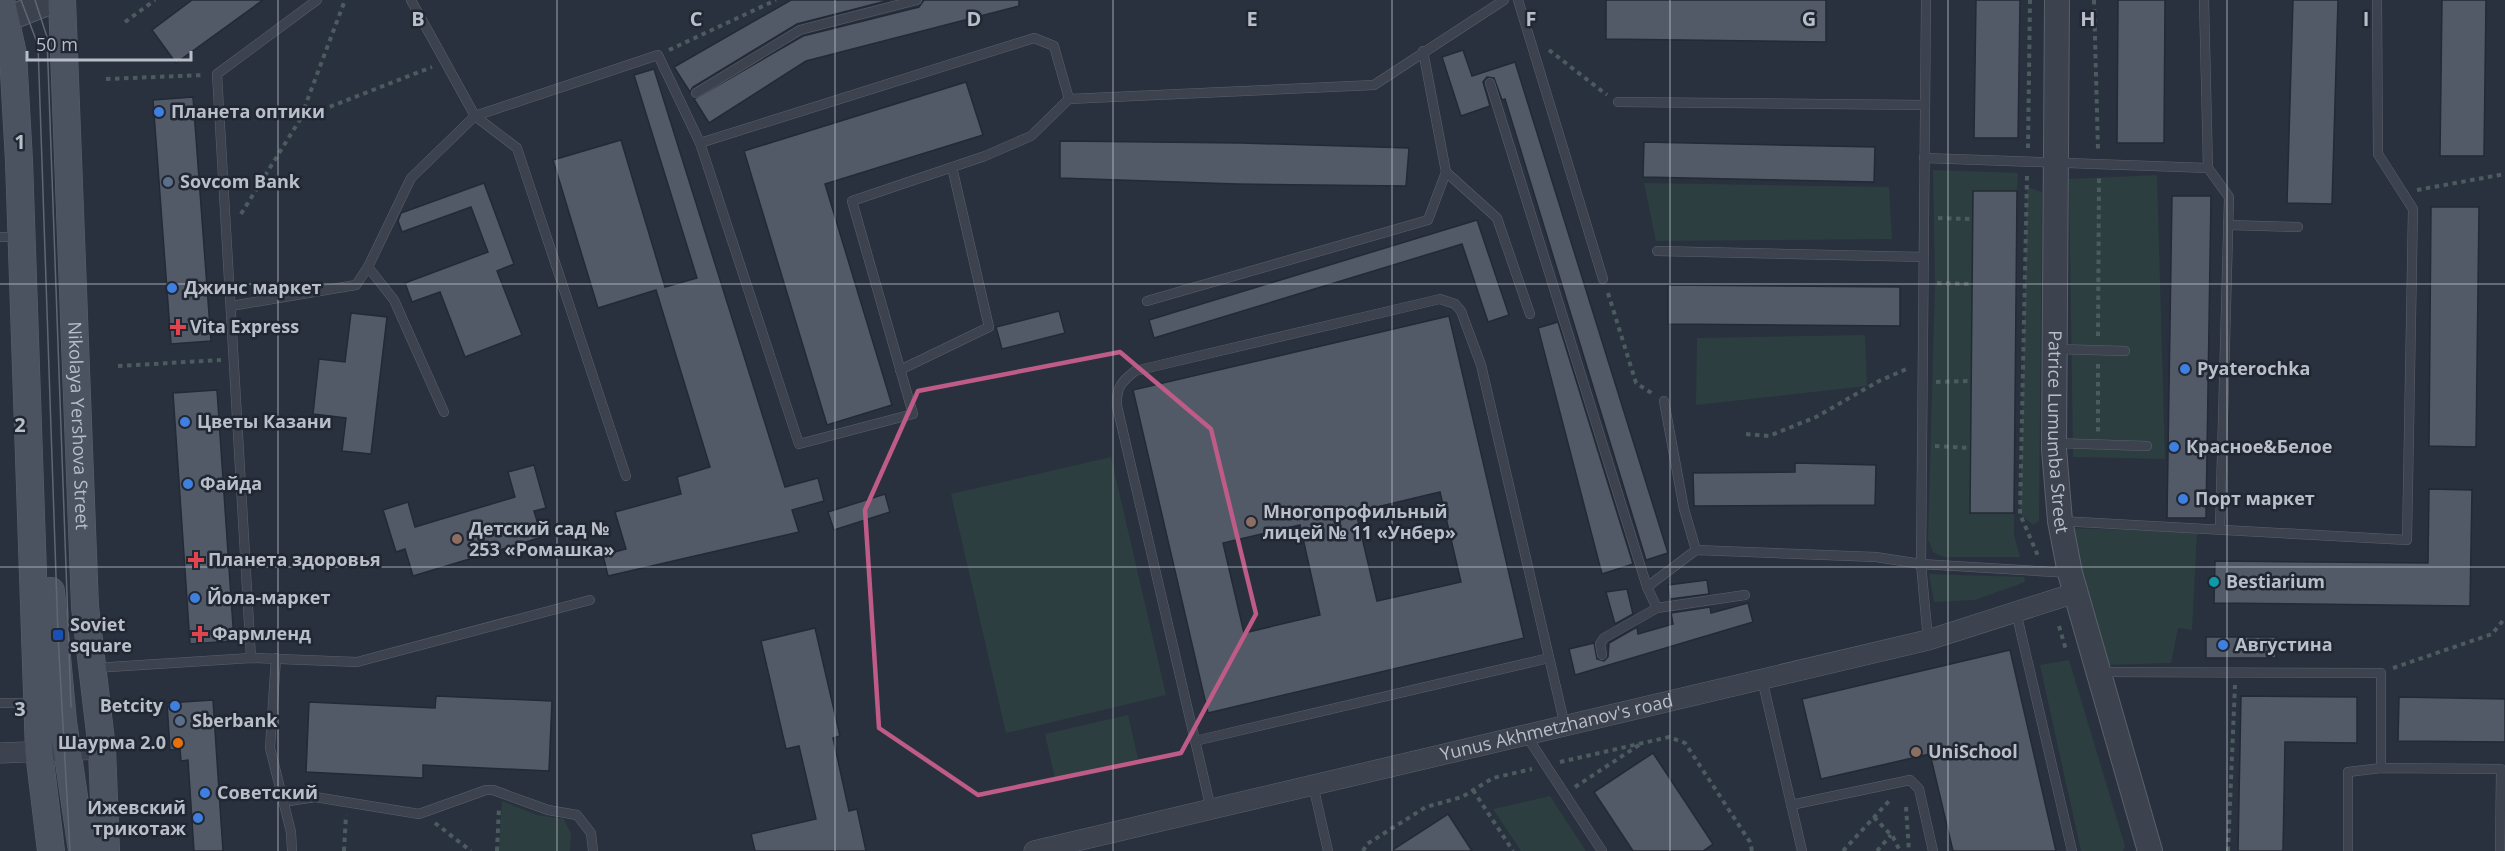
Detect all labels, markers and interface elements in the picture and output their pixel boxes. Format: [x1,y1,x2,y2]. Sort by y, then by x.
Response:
text: B [411,5,425,32]
text: C [690,5,703,32]
text: D [967,5,981,32]
text: E [1246,5,1258,32]
text: F [1526,5,1536,32]
text: G [1802,5,1816,32]
text: H [2080,5,2096,32]
text: I [2363,5,2369,32]
scale bar [27,24,190,62]
text: 50 m [36,32,78,56]
place label: Планета оптики [171,99,325,123]
marker: Планета оптики [152,105,166,119]
text: 1 [14,128,26,155]
place label: Sovcom Bank [180,169,301,193]
marker: Sovcom Bank [161,175,175,189]
place label: Джинс маркет [184,275,322,299]
marker: Джинс маркет [165,281,179,295]
place label: Vita Express [190,314,299,338]
marker: Vita Express [171,320,185,334]
street label: Nikolaya Yershova Street [63,321,95,530]
street label: Patrice Lumumba Street [2042,330,2075,535]
place label: Pyaterochka [2197,356,2310,380]
marker: Pyaterochka [2178,362,2192,376]
place label: Цветы Казани [197,409,332,433]
text: 2 [14,411,26,438]
marker: Цветы Казани [178,415,192,429]
place label: Красное&Белое [2186,434,2332,458]
marker: Красное&Белое [2167,440,2181,454]
place label: Файда [200,471,262,495]
marker: Файда [181,477,195,491]
place label: Порт маркет [2195,486,2315,510]
marker: Порт маркет [2176,492,2190,506]
place label: Многопрофильный лицей № 11 «Унбер» [1263,499,1456,544]
marker: Многопрофильный лицей № 11 «Унбер» [1244,515,1258,529]
place label: Детский сад № 253 «Ромашка» [469,516,615,561]
marker: Детский сад № 253 «Ромашка» [450,532,464,546]
place label: Планета здоровья [208,547,381,571]
marker: Планета здоровья [189,553,203,567]
place label: Bestiarium [2226,569,2325,593]
marker: Bestiarium [2207,575,2221,589]
place label: Йола-маркет [207,585,330,609]
marker: Йола-маркет [188,591,202,605]
place label: Soviet square [70,612,132,657]
place label: Фармленд [212,621,311,645]
marker: Фармленд [193,627,207,641]
marker: Soviet square [51,628,65,642]
place label: Августина [2235,632,2333,656]
marker: Августина [2216,638,2230,652]
street label: Yunus Akhmetzhanov's road [1438,688,1675,766]
place label: Betcity [100,693,164,717]
text: 3 [14,695,26,722]
marker: Betcity [168,699,182,713]
place label: Sberbank [192,708,278,732]
marker: Sberbank [173,714,187,728]
place label: Шаурма 2.0 [58,730,166,754]
marker: Шаурма 2.0 [171,736,185,750]
place label: UniSchool [1928,739,2018,763]
marker: UniSchool [1909,745,1923,759]
place label: Советский [217,780,318,804]
marker: Советский [198,786,212,800]
place label: Ижевский трикотаж [87,795,186,840]
marker: Ижевский трикотаж [191,811,205,825]

